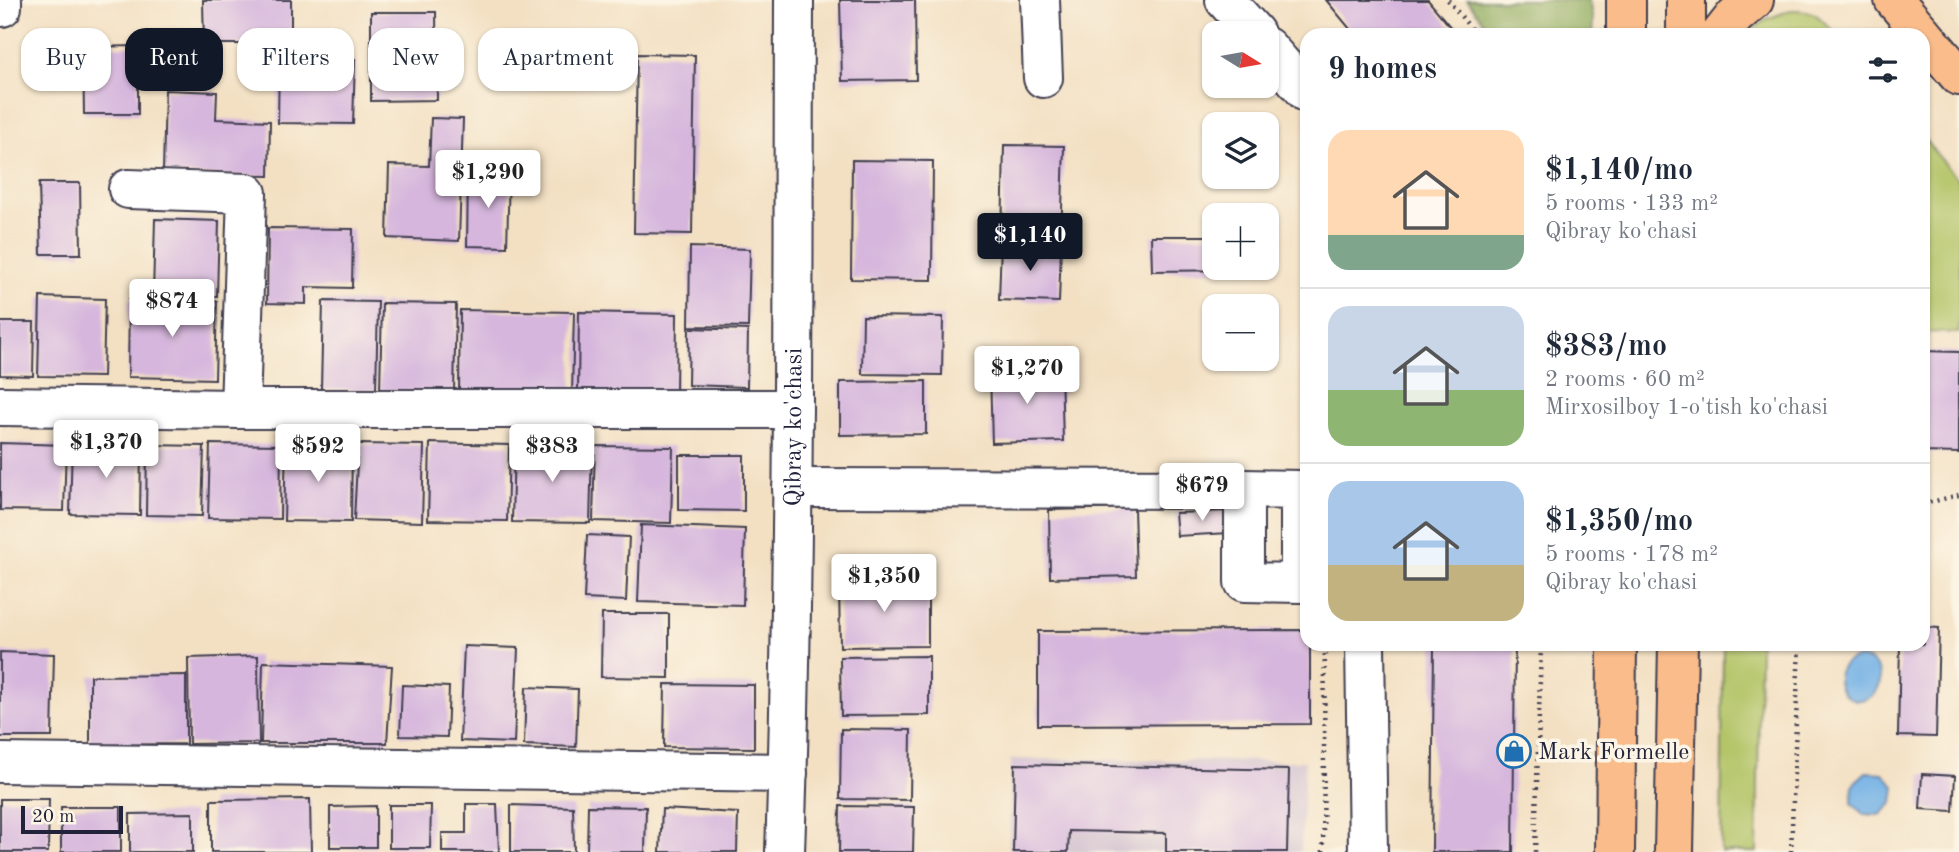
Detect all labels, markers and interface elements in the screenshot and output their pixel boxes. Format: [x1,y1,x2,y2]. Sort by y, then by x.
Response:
north arrow [1202,21,1279,98]
map controls [1202,21,1279,371]
chip: Buy [21,28,111,91]
chip: Rent [125,28,223,91]
chip: Filters [237,28,354,91]
chip: New [368,28,464,91]
chip: Apartment [478,28,638,91]
icon: filters [1864,51,1902,89]
text: 9 homes [1328,55,1437,85]
button: layers [1202,112,1279,189]
pin: $1,290 [431,150,545,210]
text: $1,140/mo [1545,156,1693,186]
icon: home [1384,158,1468,242]
text: $1,290 [451,161,525,184]
text: 5 rooms · 133 m² [1545,192,1718,215]
button: + [1202,203,1279,280]
pin: $1,140 [973,214,1087,273]
text: Qibray ko'chasi [1545,220,1697,243]
text: $1,140 [993,224,1067,247]
pin: $874 [131,280,213,339]
text: $874 [145,290,199,313]
button: − [1202,294,1279,371]
text: $383/mo [1545,332,1667,362]
icon: home [1384,334,1468,418]
pin: $1,270 [970,346,1084,406]
street label: Qibray ko'chasi [782,348,807,507]
text: $1,270 [990,357,1064,380]
text: 2 rooms · 60 m² [1545,368,1705,391]
text: Mirxosilboy 1-o'tish ko'chasi [1545,396,1828,419]
pin: $1,370 [49,420,163,480]
pin: $592 [277,424,359,484]
pin: $383 [511,424,593,484]
text: $1,370 [69,431,143,454]
text: $592 [291,435,345,458]
text: $383 [525,435,579,458]
pin: $679 [1161,463,1243,523]
text: $679 [1175,474,1229,497]
text: $1,350/mo [1545,507,1693,537]
icon: home [1384,509,1468,593]
text: 5 rooms · 178 m² [1545,543,1718,566]
pin: $1,350 [827,554,941,614]
text: $1,350 [847,565,921,588]
text: Qibray ko'chasi [1545,571,1697,594]
shop icon: Mark Formelle [1495,732,1533,770]
place label: Mark Formelle [1538,741,1689,765]
scale bar [21,803,122,835]
text: 20 m [32,808,74,827]

